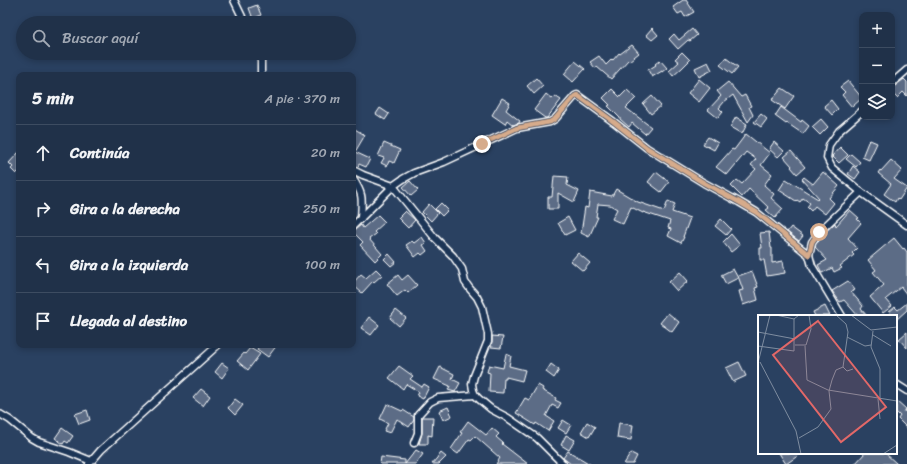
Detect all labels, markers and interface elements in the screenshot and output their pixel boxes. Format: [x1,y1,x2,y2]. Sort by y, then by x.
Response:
map controls [859,12,895,120]
button: + [859,12,895,48]
search box [16,16,356,60]
text: Buscar aquí [62,25,139,51]
icon: search [30,27,52,49]
button: − [859,48,895,84]
text: 5 min [32,83,74,113]
button: layers [859,84,895,120]
text: A pie · 370 m [265,87,340,110]
route end [473,135,491,153]
text: Continúa [70,140,129,166]
text: 20 m [311,141,340,164]
icon: ahead [32,142,54,164]
text: Gira a la derecha [70,196,180,222]
text: 250 m [303,197,340,220]
icon: right [32,198,54,220]
route start [810,223,828,241]
text: Gira a la izquierda [70,252,188,278]
text: 100 m [305,253,340,276]
icon: left [32,254,54,276]
text: Llegada al destino [70,308,187,334]
icon: arrive [32,310,54,332]
inset map [758,315,897,454]

